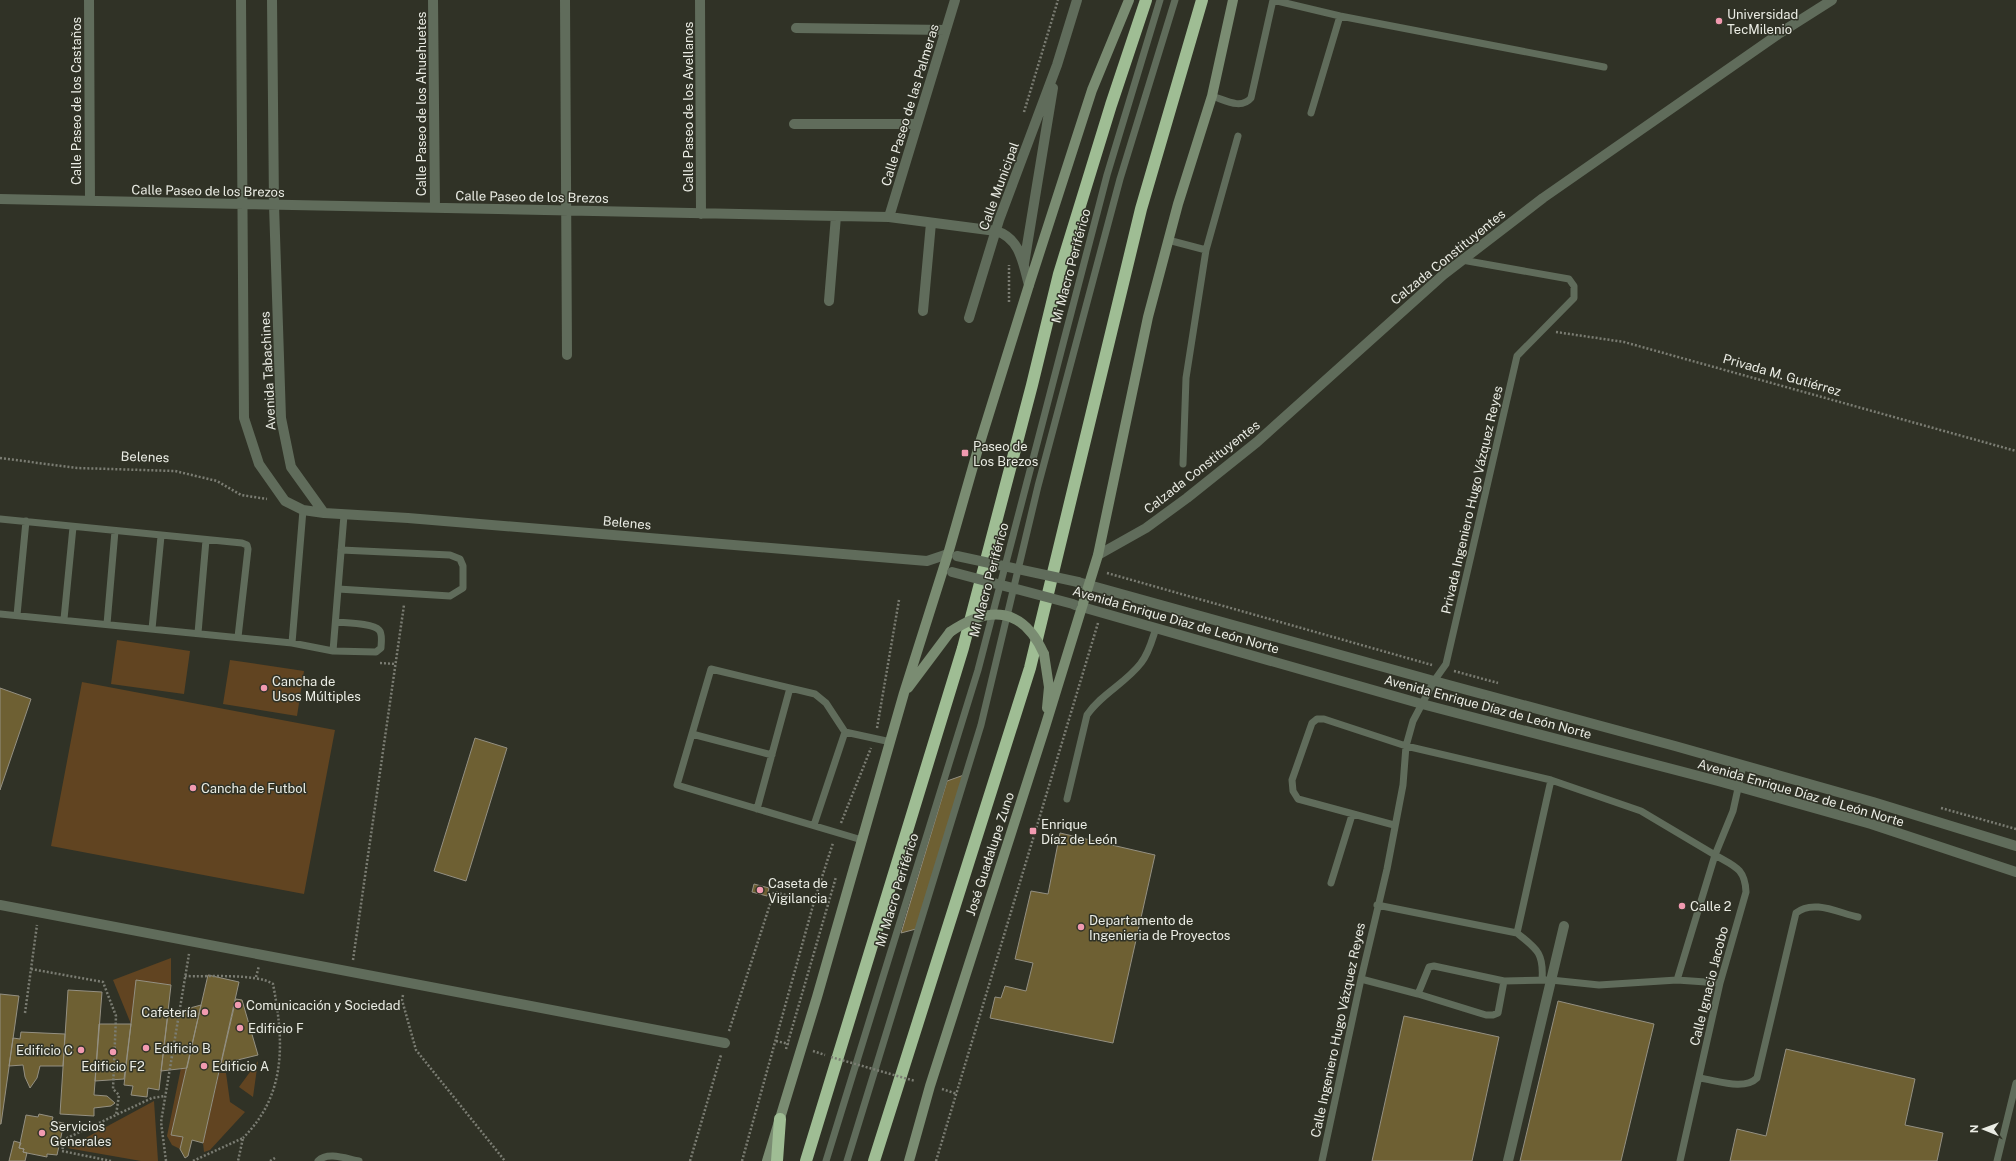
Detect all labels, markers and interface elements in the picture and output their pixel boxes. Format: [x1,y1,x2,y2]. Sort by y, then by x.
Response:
place label: Universidad TecMilenio [1727,7,1798,37]
street label: Calle Paseo de los Ahuehuetes [414,12,429,196]
marker: Universidad TecMilenio [1714,16,1724,26]
street label: Calle Paseo de los Castaños [69,17,84,185]
street label: Calle Paseo de los Avellanos [681,22,696,192]
street label: Calle Paseo de las Palmeras [878,22,942,188]
street label: Calle Municipal [976,140,1022,232]
street label: Calle Paseo de los Brezos [131,182,285,200]
street label: Calle Paseo de los Brezos [455,188,609,206]
street label: Calzada Constituyentes [1388,206,1508,308]
street label: Mi Macro Periférico [1049,207,1093,325]
street label: Avenida Tabachines [257,311,279,431]
street label: Privada M. Gutiérrez [1721,351,1843,399]
street label: Privada Ingeniero Hugo Vázquez Reyes [1438,384,1506,616]
street label: Calzada Constituyentes [1141,417,1263,517]
place label: Paseo de Los Brezos [973,439,1038,469]
marker: Paseo de Los Brezos [960,448,970,458]
street label: Belenes [120,449,170,465]
street label: Belenes [602,513,652,533]
street label: Mi Macro Periférico [967,521,1011,639]
street label: Avenida Enrique Díaz de León Norte [1071,583,1281,657]
street label: Avenida Enrique Díaz de León Norte [1383,672,1593,742]
place label: Cancha de Usos Múltiples [272,674,361,704]
marker: Cancha de Usos Múltiples [259,683,269,693]
street label: Avenida Enrique Díaz de León Norte [1696,756,1906,830]
place label: Cancha de Futbol [201,781,307,796]
marker: Cancha de Futbol [188,783,198,793]
street label: José Guadalupe Zuno [963,790,1017,918]
place label: Enrique Díaz de León [1041,817,1117,847]
marker: Enrique Díaz de León [1028,826,1038,836]
street label: Mi Macro Periférico [873,831,921,949]
place label: Caseta de Vigilancia [768,876,828,906]
marker: Caseta de Vigilancia [755,885,765,895]
place label: Calle 2 [1690,899,1732,914]
marker: Calle 2 [1677,901,1687,911]
place label: Departamento de Ingenieria de Proyectos [1089,913,1230,943]
street label: Calle Ingeniero Hugo Vázquez Reyes [1308,921,1368,1139]
marker: Departamento de Ingenieria de Proyectos [1076,922,1086,932]
street label: Calle Ignacio Jacobo [1687,925,1731,1047]
place label: Comunicación y Sociedad [246,998,401,1013]
marker: Comunicación y Sociedad [233,1000,243,1010]
place label: Cafetería [141,1005,197,1020]
marker: Cafetería [200,1007,210,1017]
place label: Edificio F [248,1021,304,1036]
marker: Edificio F [235,1023,245,1033]
place label: Edificio B [154,1041,211,1056]
place label: Edificio C [16,1043,73,1058]
marker: Edificio B [141,1043,151,1053]
marker: Edificio C [76,1045,86,1055]
marker: Edificio F2 [108,1047,118,1057]
place label: Edificio F2 [81,1059,145,1074]
place label: Edificio A [212,1059,269,1074]
marker: Edificio A [199,1061,209,1071]
north arrow [1964,1109,2004,1149]
place label: Servicios Generales [50,1119,111,1149]
text: N [1968,1124,1980,1133]
marker: Servicios Generales [37,1128,47,1138]

